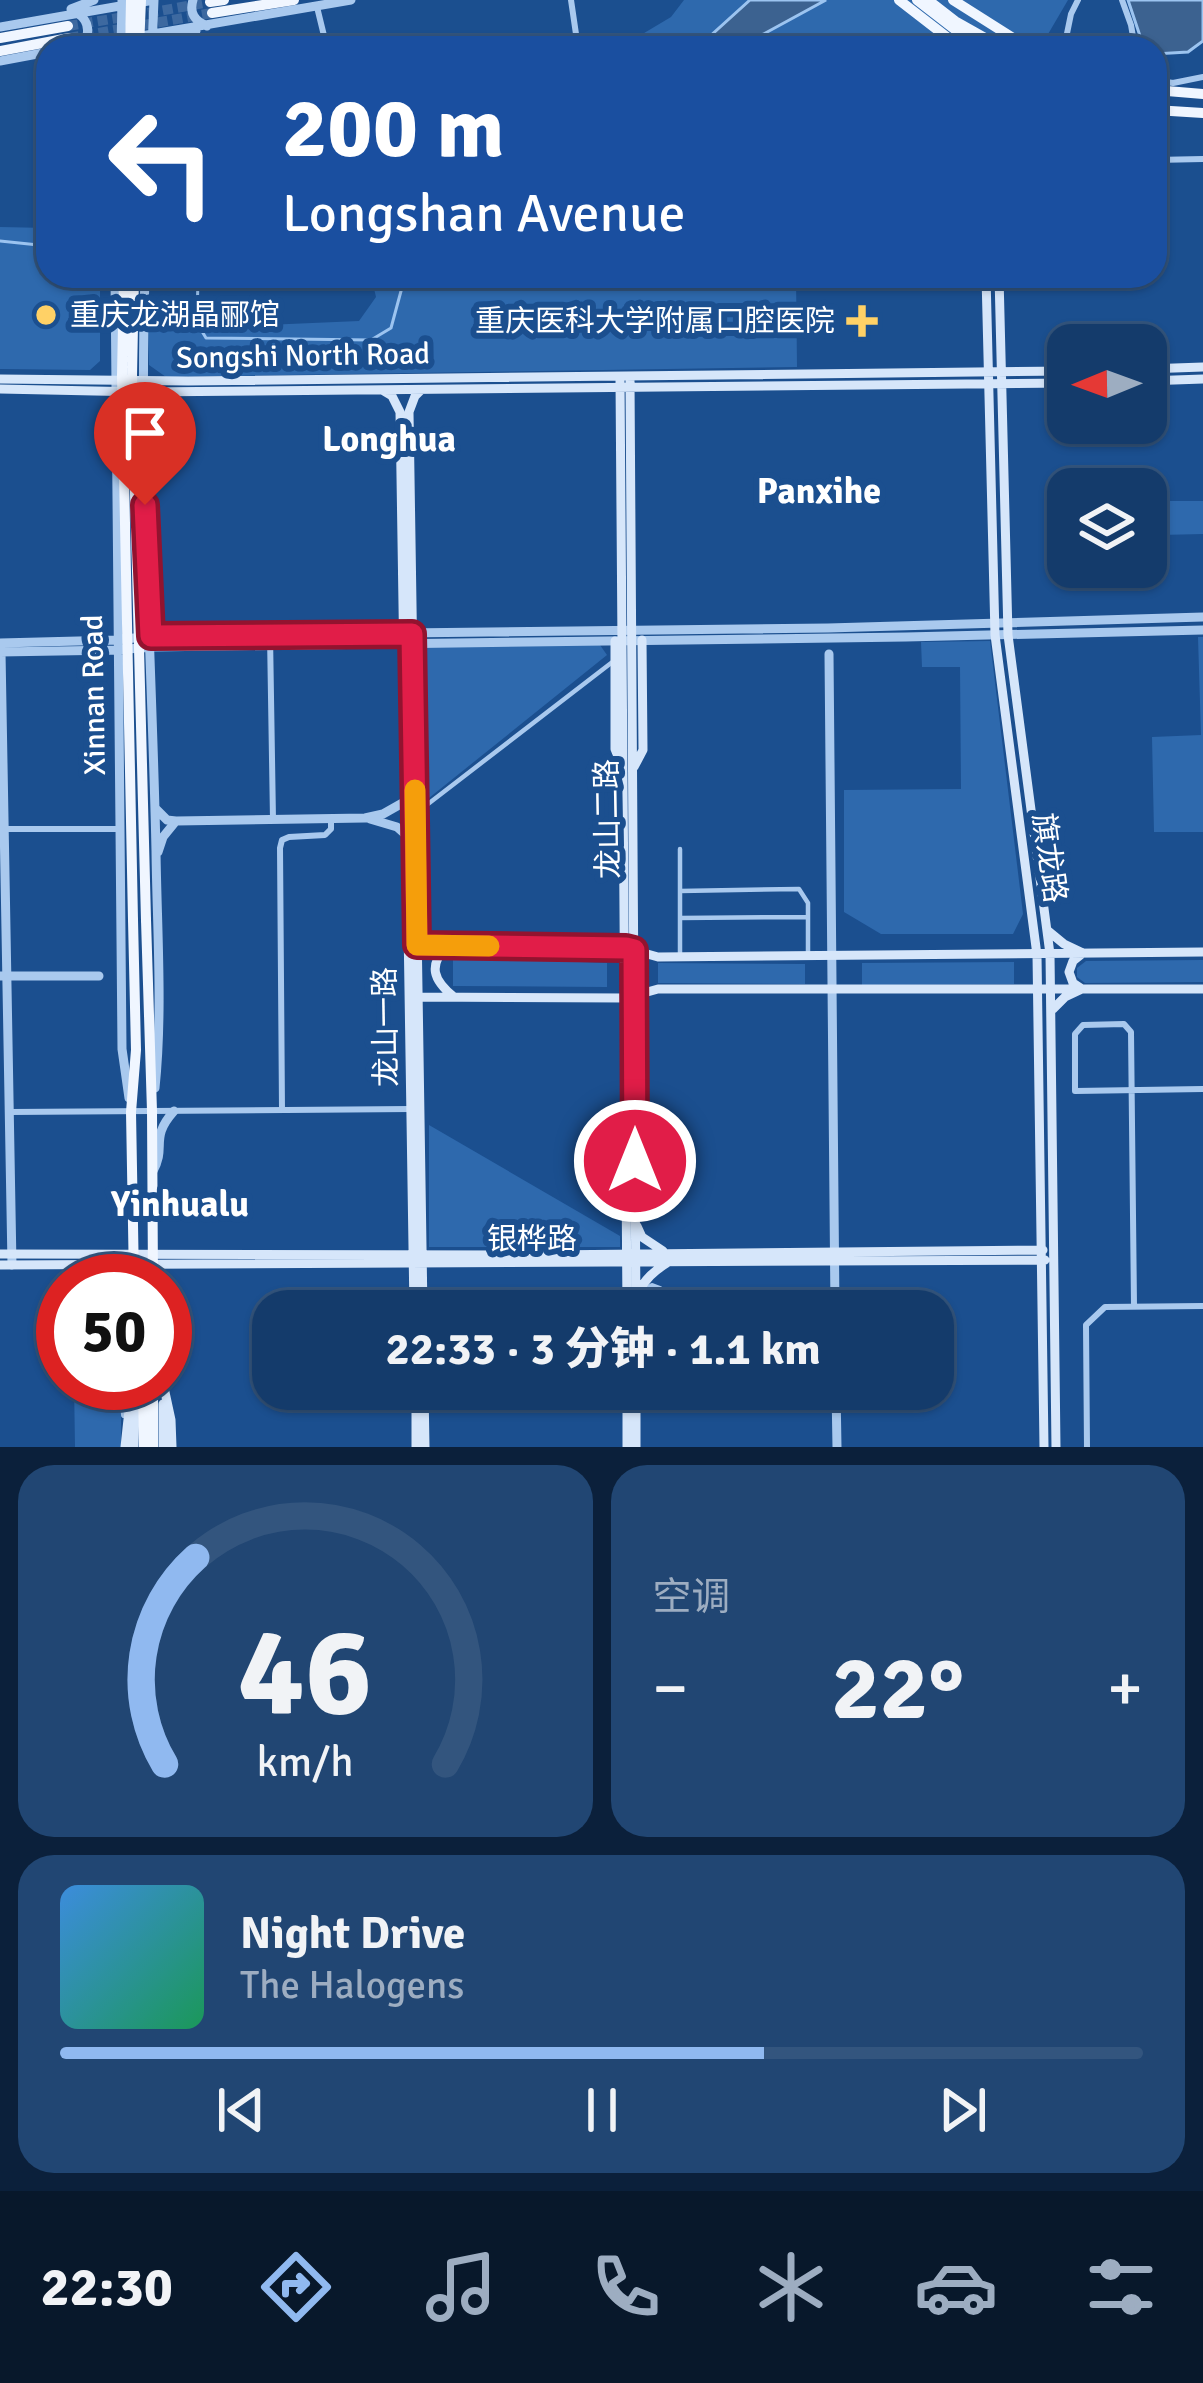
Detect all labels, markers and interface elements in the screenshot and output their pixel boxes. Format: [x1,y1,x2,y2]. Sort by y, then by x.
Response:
text: 200 m [282,77,504,181]
icon: left [84,84,240,240]
text: Longshan Avenue [282,180,686,247]
place label: 重庆龙湖晶郦馆 [70,297,280,334]
marker: 重庆龙湖晶郦馆 [33,302,59,328]
place label: 重庆医科大学附属口腔医院 [475,303,835,340]
marker: 重庆医科大学附属口腔医院 [846,305,878,337]
north arrow [1047,324,1167,444]
map controls [1047,324,1167,588]
street label: Songshi North Road [176,335,430,377]
pin [94,382,196,505]
icon: arrive [112,400,178,466]
district label: Longhua [322,417,456,462]
button: layers [1047,468,1167,588]
district label: Panxihe [757,469,881,514]
street label: Xinnan Road [74,614,114,776]
street label: 龙山二路 [588,759,628,879]
street label: 旗龙路 [1024,811,1074,905]
street label: 龙山一路 [366,967,406,1087]
position arrow [572,1098,698,1224]
district label: Yinhualu [110,1182,249,1227]
street label: 银桦路 [487,1221,577,1258]
speed limit sign: 50 [36,1254,192,1410]
text: 22:33 · 3 分钟 · 1.1 km [385,1322,821,1377]
text: 空调 [653,1573,731,1621]
text: 46 [238,1596,373,1749]
text: 22° [831,1633,964,1744]
text: − [653,1648,688,1729]
text: + [1107,1648,1143,1729]
text: km/h [257,1736,354,1789]
text: Night Drive [240,1906,465,1961]
text: The Halogens [240,1961,464,2009]
icon: previous [208,2077,274,2143]
icon: pause [569,2077,635,2143]
icon: next [930,2077,996,2143]
icon: directions [254,2245,338,2329]
icon: music [419,2245,503,2329]
icon: phone [584,2245,668,2329]
icon: climate [749,2245,833,2329]
icon: car [914,2245,998,2329]
icon: filters [1079,2245,1163,2329]
text: 22:30 [40,2254,173,2321]

